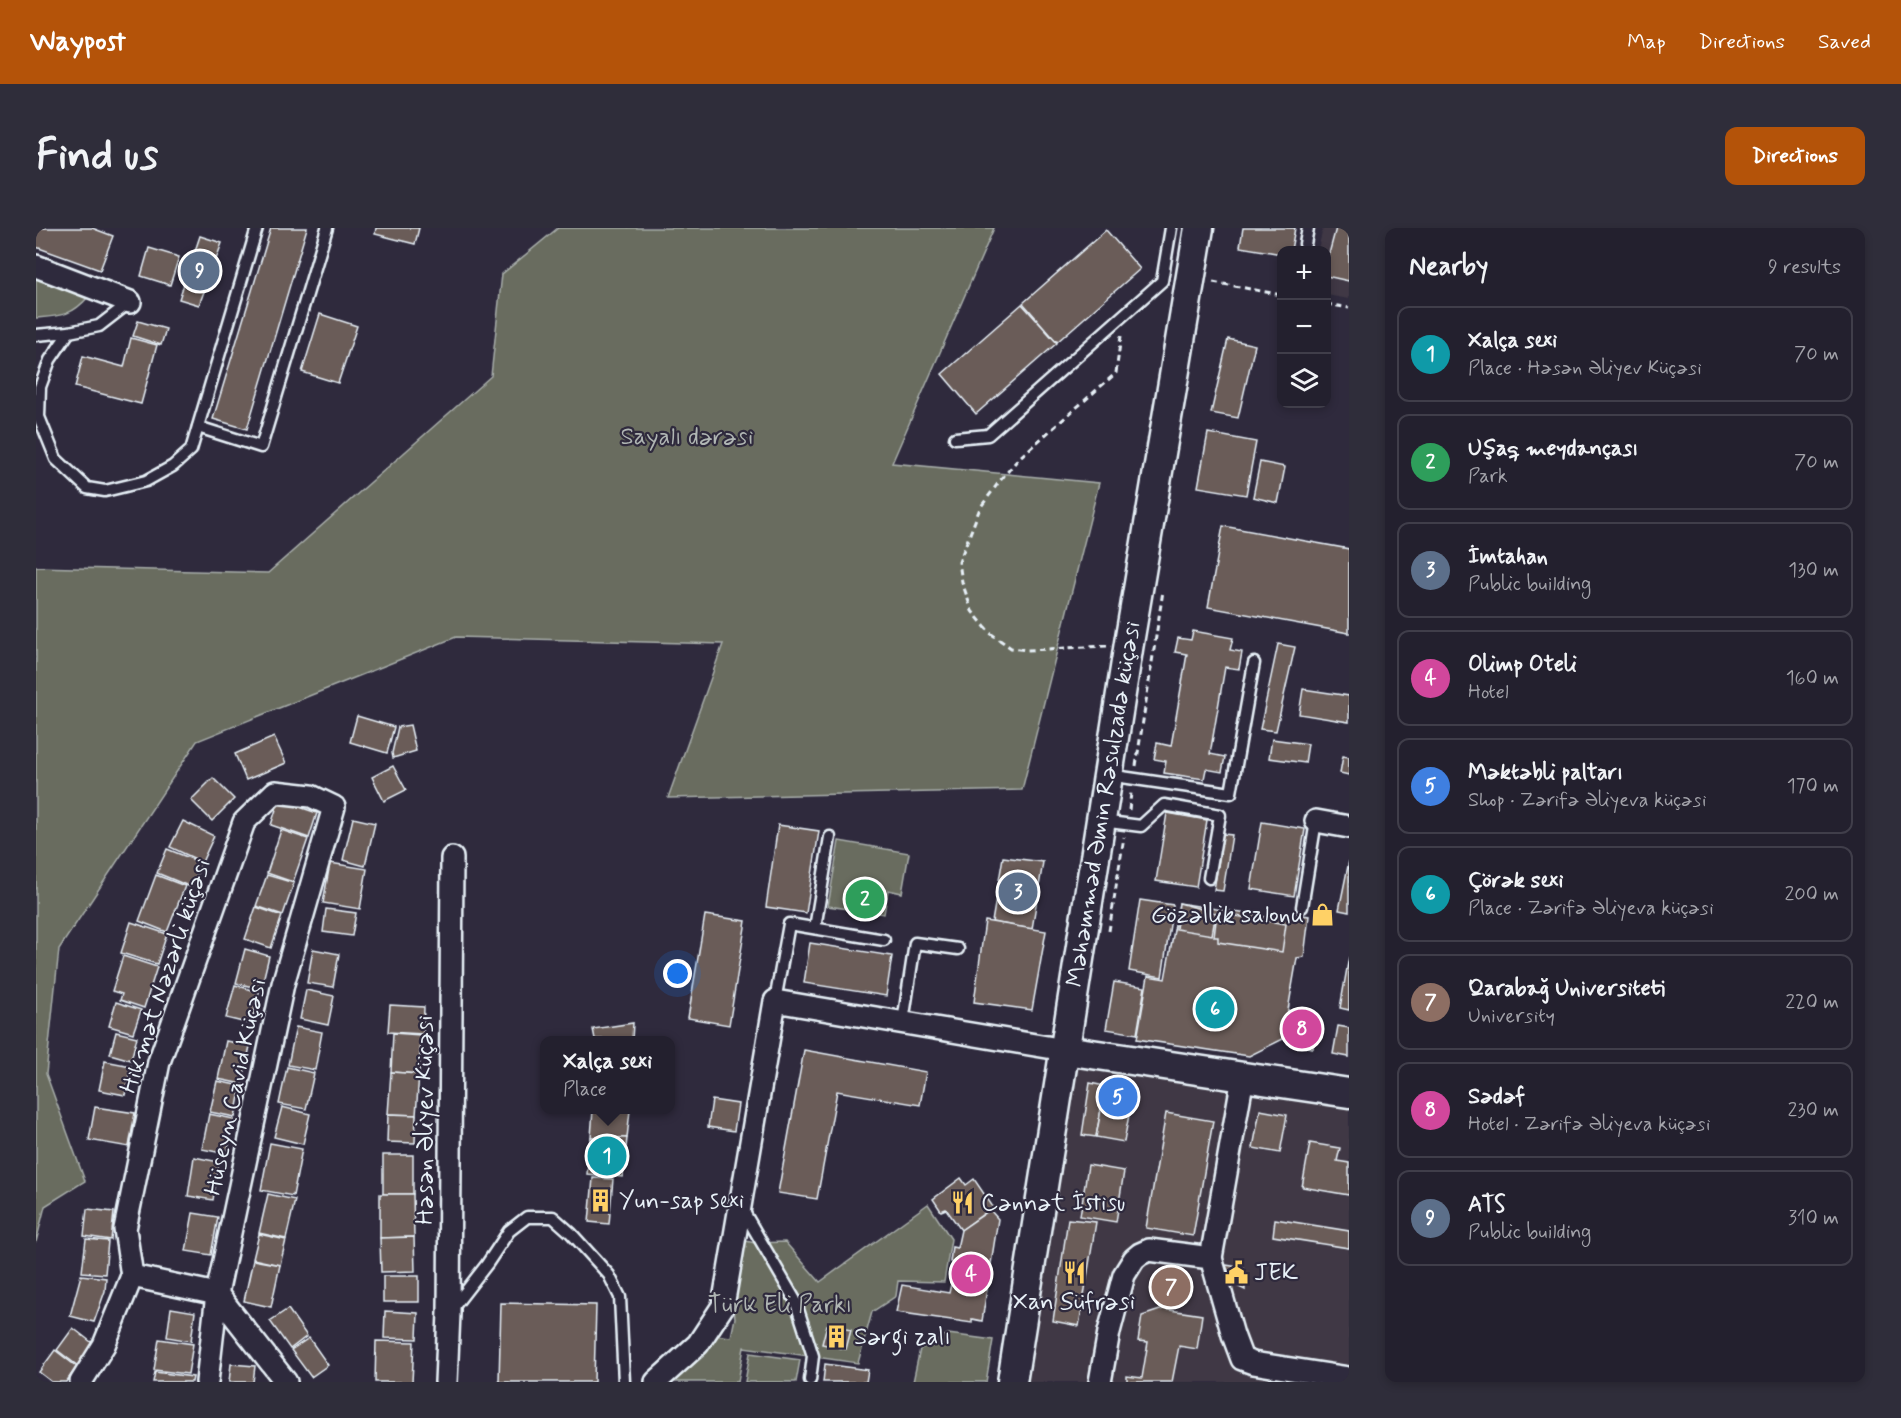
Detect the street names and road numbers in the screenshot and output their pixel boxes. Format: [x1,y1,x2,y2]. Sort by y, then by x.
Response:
street label: Məhəmməd Əmin Rəsulzadə küçəsi [1059,619,1148,989]
street label: Hikmət Nəzərli küçəsi [113,855,219,1097]
street label: Hüseyn Cavid Küçəsi [198,976,274,1198]
street label: Həsən Əliyev Küçəsi [410,1015,441,1225]

